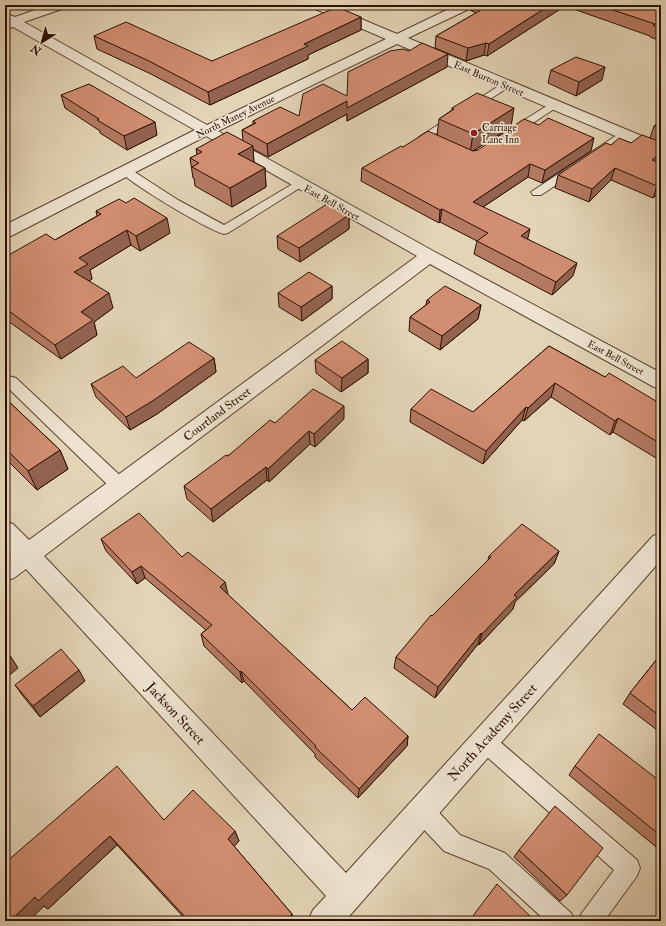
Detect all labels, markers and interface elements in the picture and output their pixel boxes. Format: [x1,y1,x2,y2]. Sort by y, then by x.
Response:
north arrow [22,22,62,62]
text: N [28,41,45,58]
street label: East Burton Street [452,59,526,99]
street label: North Maney Avenue [194,93,277,142]
place label: Carriage Lane Inn [482,122,519,146]
marker: Carriage Lane Inn [469,128,479,138]
street label: East Bell Street [301,183,362,224]
street label: East Bell Street [585,338,646,378]
street label: Courtland Street [181,384,254,445]
street label: Jackson Street [142,678,209,748]
street label: North Academy Street [444,680,542,785]

